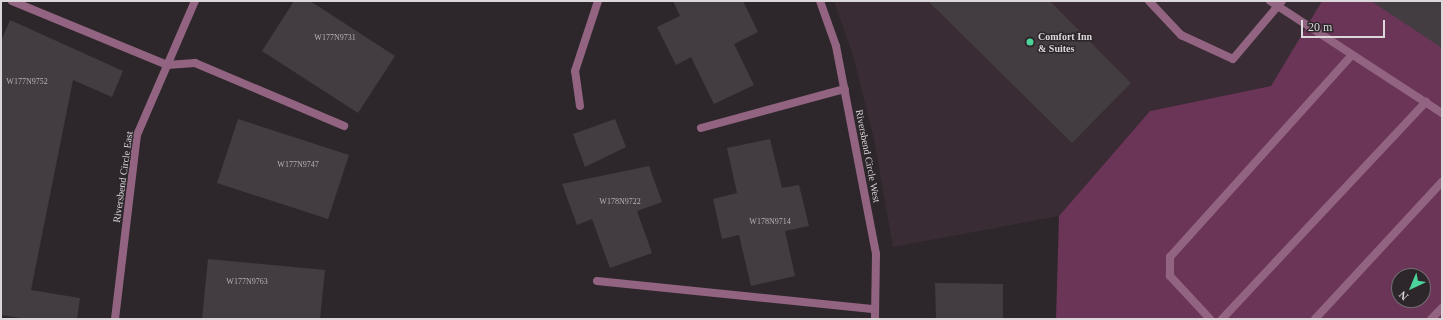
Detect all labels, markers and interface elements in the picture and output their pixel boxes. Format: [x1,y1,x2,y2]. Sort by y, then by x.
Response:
scale bar [1303,12,1387,38]
text: 20 m [1308,20,1332,34]
place label: Comfort Inn & Suites [1038,30,1092,54]
house number: W177N9731 [314,33,356,43]
marker: Comfort Inn & Suites [1025,37,1035,47]
house number: W177N9752 [6,77,48,87]
street label: Riversbend Circle West [853,108,883,204]
street label: Riversbend Circle East [111,131,135,223]
house number: W177N9747 [277,160,319,170]
house number: W178N9722 [599,197,641,207]
house number: W178N9714 [749,217,791,227]
north arrow [1391,268,1431,308]
house number: W177N9763 [226,277,268,287]
text: N [1396,289,1410,303]

